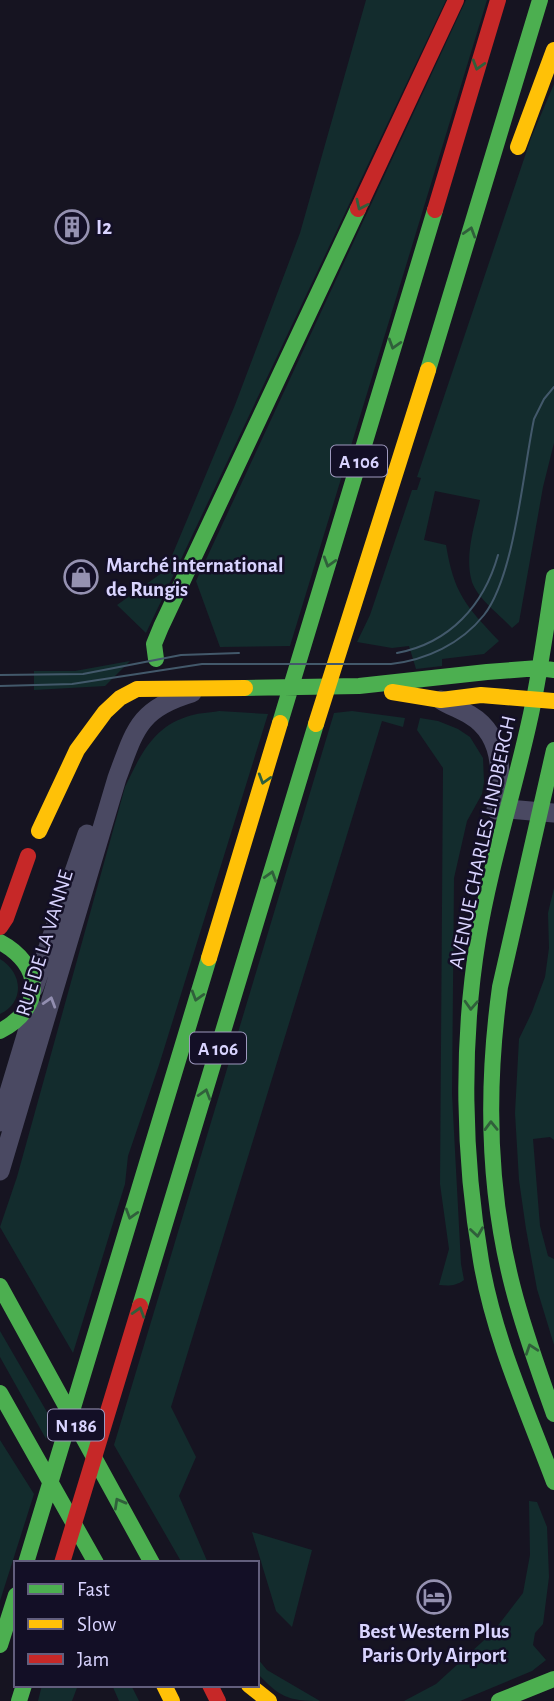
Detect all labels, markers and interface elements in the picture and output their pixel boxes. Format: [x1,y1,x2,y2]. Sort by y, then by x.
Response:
one-way arrow [472,59,487,71]
one-way arrow [355,198,369,210]
building icon: I2 [53,208,91,246]
place label: I2 [96,217,112,238]
one-way arrow [462,226,477,238]
one-way arrow [388,338,403,350]
road number: A 106 [331,446,387,476]
place label: Marché international de Rungis [106,555,284,600]
one-way arrow [322,556,337,568]
shop icon: Marché international de Rungis [62,558,100,596]
street label: AVENUE CHARLES LINDBERGH [445,714,520,971]
one-way arrow [257,772,272,784]
street label: RUE DE LA VANNE [12,867,77,1019]
one-way arrow [262,870,277,882]
one-way arrow [191,990,206,1002]
one-way arrow [42,997,57,1009]
one-way arrow [464,1000,479,1011]
road number: A 106 [190,1032,246,1064]
one-way arrow [196,1088,211,1100]
one-way arrow [483,1121,498,1132]
one-way arrow [125,1207,139,1220]
one-way arrow [469,1227,484,1238]
one-way arrow [130,1306,145,1318]
one-way arrow [525,1344,539,1356]
road number: N 186 [48,1410,104,1441]
one-way arrow [114,1498,127,1510]
legend [14,1561,259,1687]
hotel icon: Best Western Plus Paris Orly Airport [415,1578,453,1616]
text: Fast [77,1579,110,1600]
text: Slow [77,1614,116,1635]
place label: Best Western Plus Paris Orly Airport [359,1621,509,1666]
text: Jam [77,1649,109,1670]

